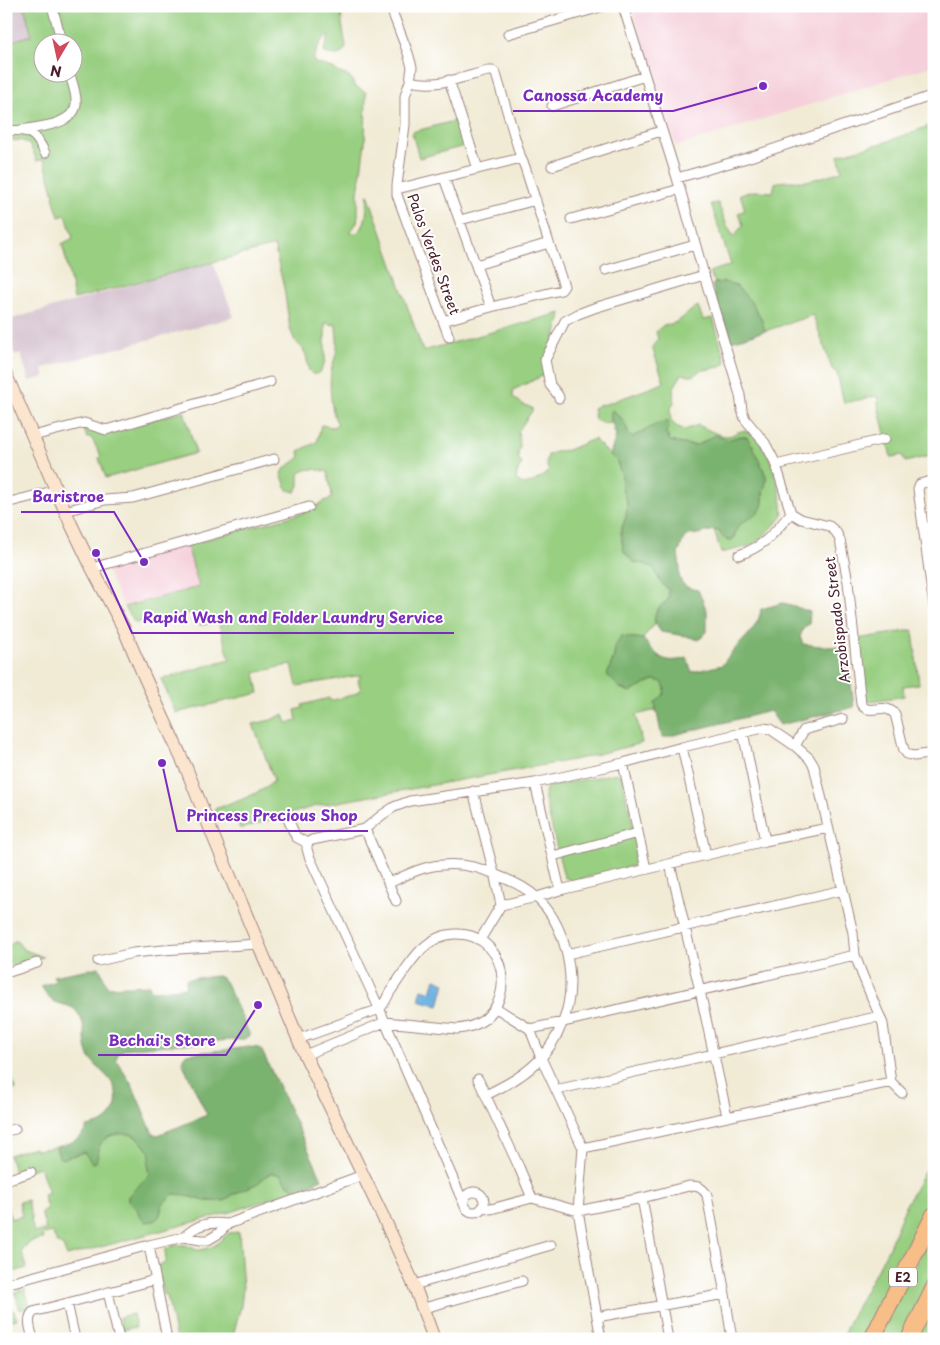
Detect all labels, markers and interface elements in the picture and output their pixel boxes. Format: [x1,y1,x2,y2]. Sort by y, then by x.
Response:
north arrow [32,32,82,82]
text: N [49,60,63,83]
callout: Canossa Academy [513,81,673,111]
text: Canossa Academy [523,83,664,106]
street label: Palos Verdes Street [402,190,466,318]
callout: Baristroe [21,482,114,512]
text: Baristroe [32,484,104,507]
street label: Arzobispado Street [819,555,855,685]
callout: Rapid Wash and Folder Laundry Service [132,603,454,633]
text: Rapid Wash and Folder Laundry Service [143,605,443,628]
callout: Princess Precious Shop [177,801,368,831]
text: Princess Precious Shop [186,803,358,826]
callout: Bechai's Store [98,1025,226,1055]
text: Bechai's Store [108,1028,216,1051]
road number: E2 [889,1268,917,1286]

